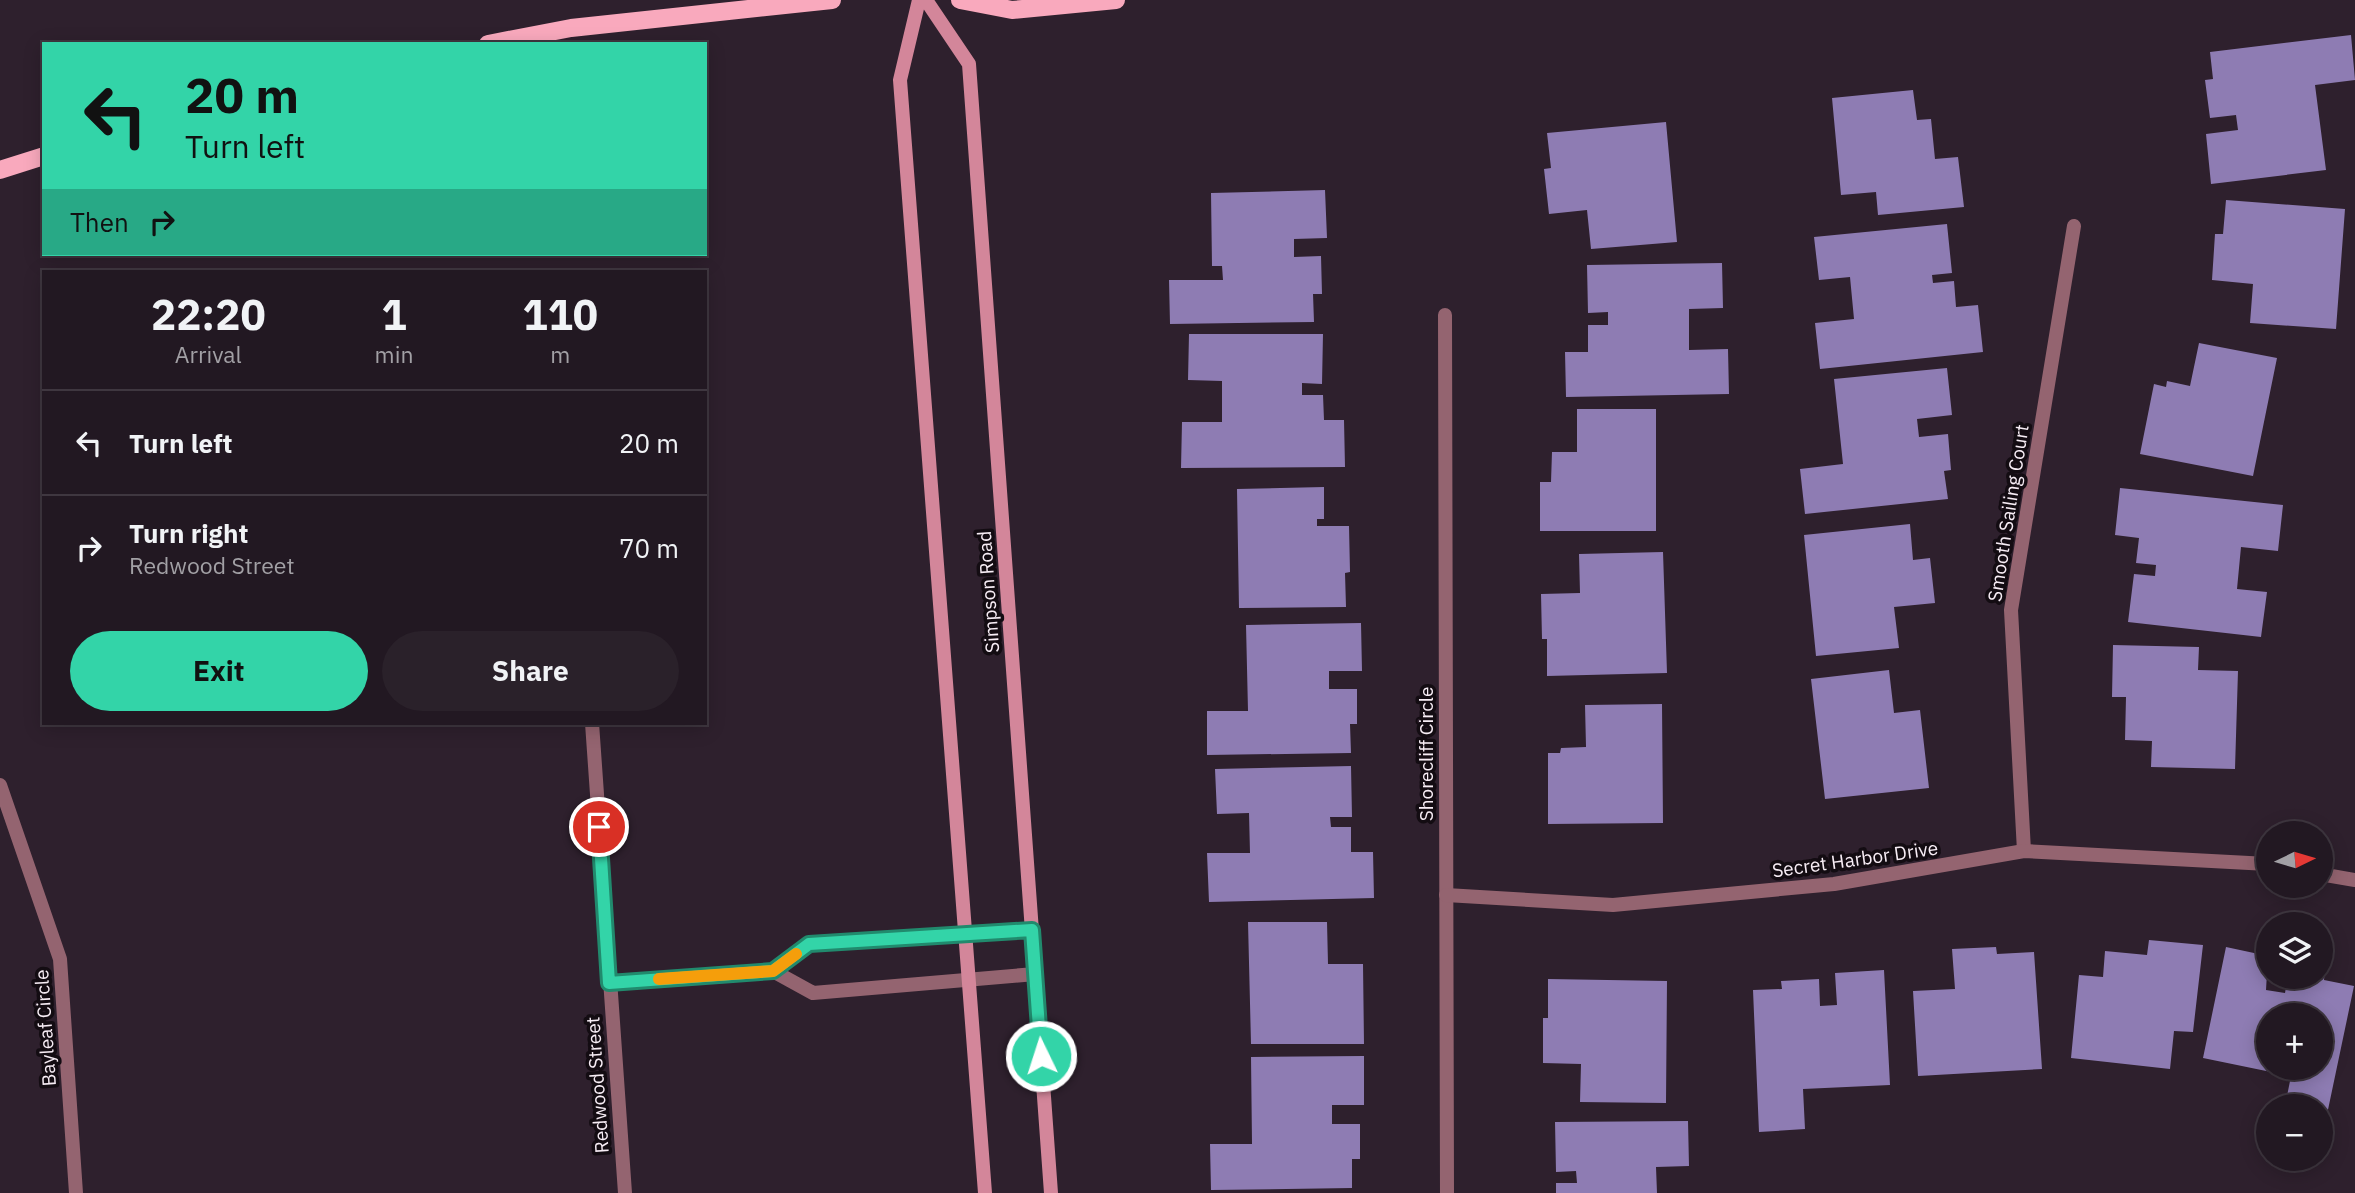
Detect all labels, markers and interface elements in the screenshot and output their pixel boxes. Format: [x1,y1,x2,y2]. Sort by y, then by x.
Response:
text: 20 m [185,63,299,126]
icon: left [70,70,161,161]
text: Turn left [185,125,305,167]
icon: right [143,203,181,241]
text: Then [70,205,129,239]
text: 22:20 [151,287,266,342]
text: 1 [381,287,407,342]
text: 110 [522,287,598,342]
text: Arrival [175,339,242,369]
text: min [375,339,413,369]
text: m [550,339,570,369]
street label: Smooth Sailing Court [1982,423,2034,603]
icon: left [70,424,108,462]
text: Turn left [129,426,232,460]
text: 20 m [619,426,679,460]
text: Turn right [129,516,248,550]
icon: right [70,529,108,567]
street label: Simpson Road [972,530,1004,654]
text: 70 m [619,531,679,565]
text: Redwood Street [129,550,295,580]
button: Exit [70,631,368,711]
button: Share [382,631,679,711]
street label: Shorecliff Circle [1414,687,1438,821]
pin [569,797,629,857]
icon: arrive [580,808,618,846]
north arrow [2256,821,2333,898]
map controls [2256,821,2333,1171]
street label: Secret Harbor Drive [1771,835,1939,883]
button: layers [2256,912,2333,989]
street label: Bayleaf Circle [29,969,61,1087]
button: + [2256,1003,2333,1080]
street label: Redwood Street [580,1016,614,1154]
position arrow [1004,1019,1078,1093]
button: − [2256,1094,2333,1171]

